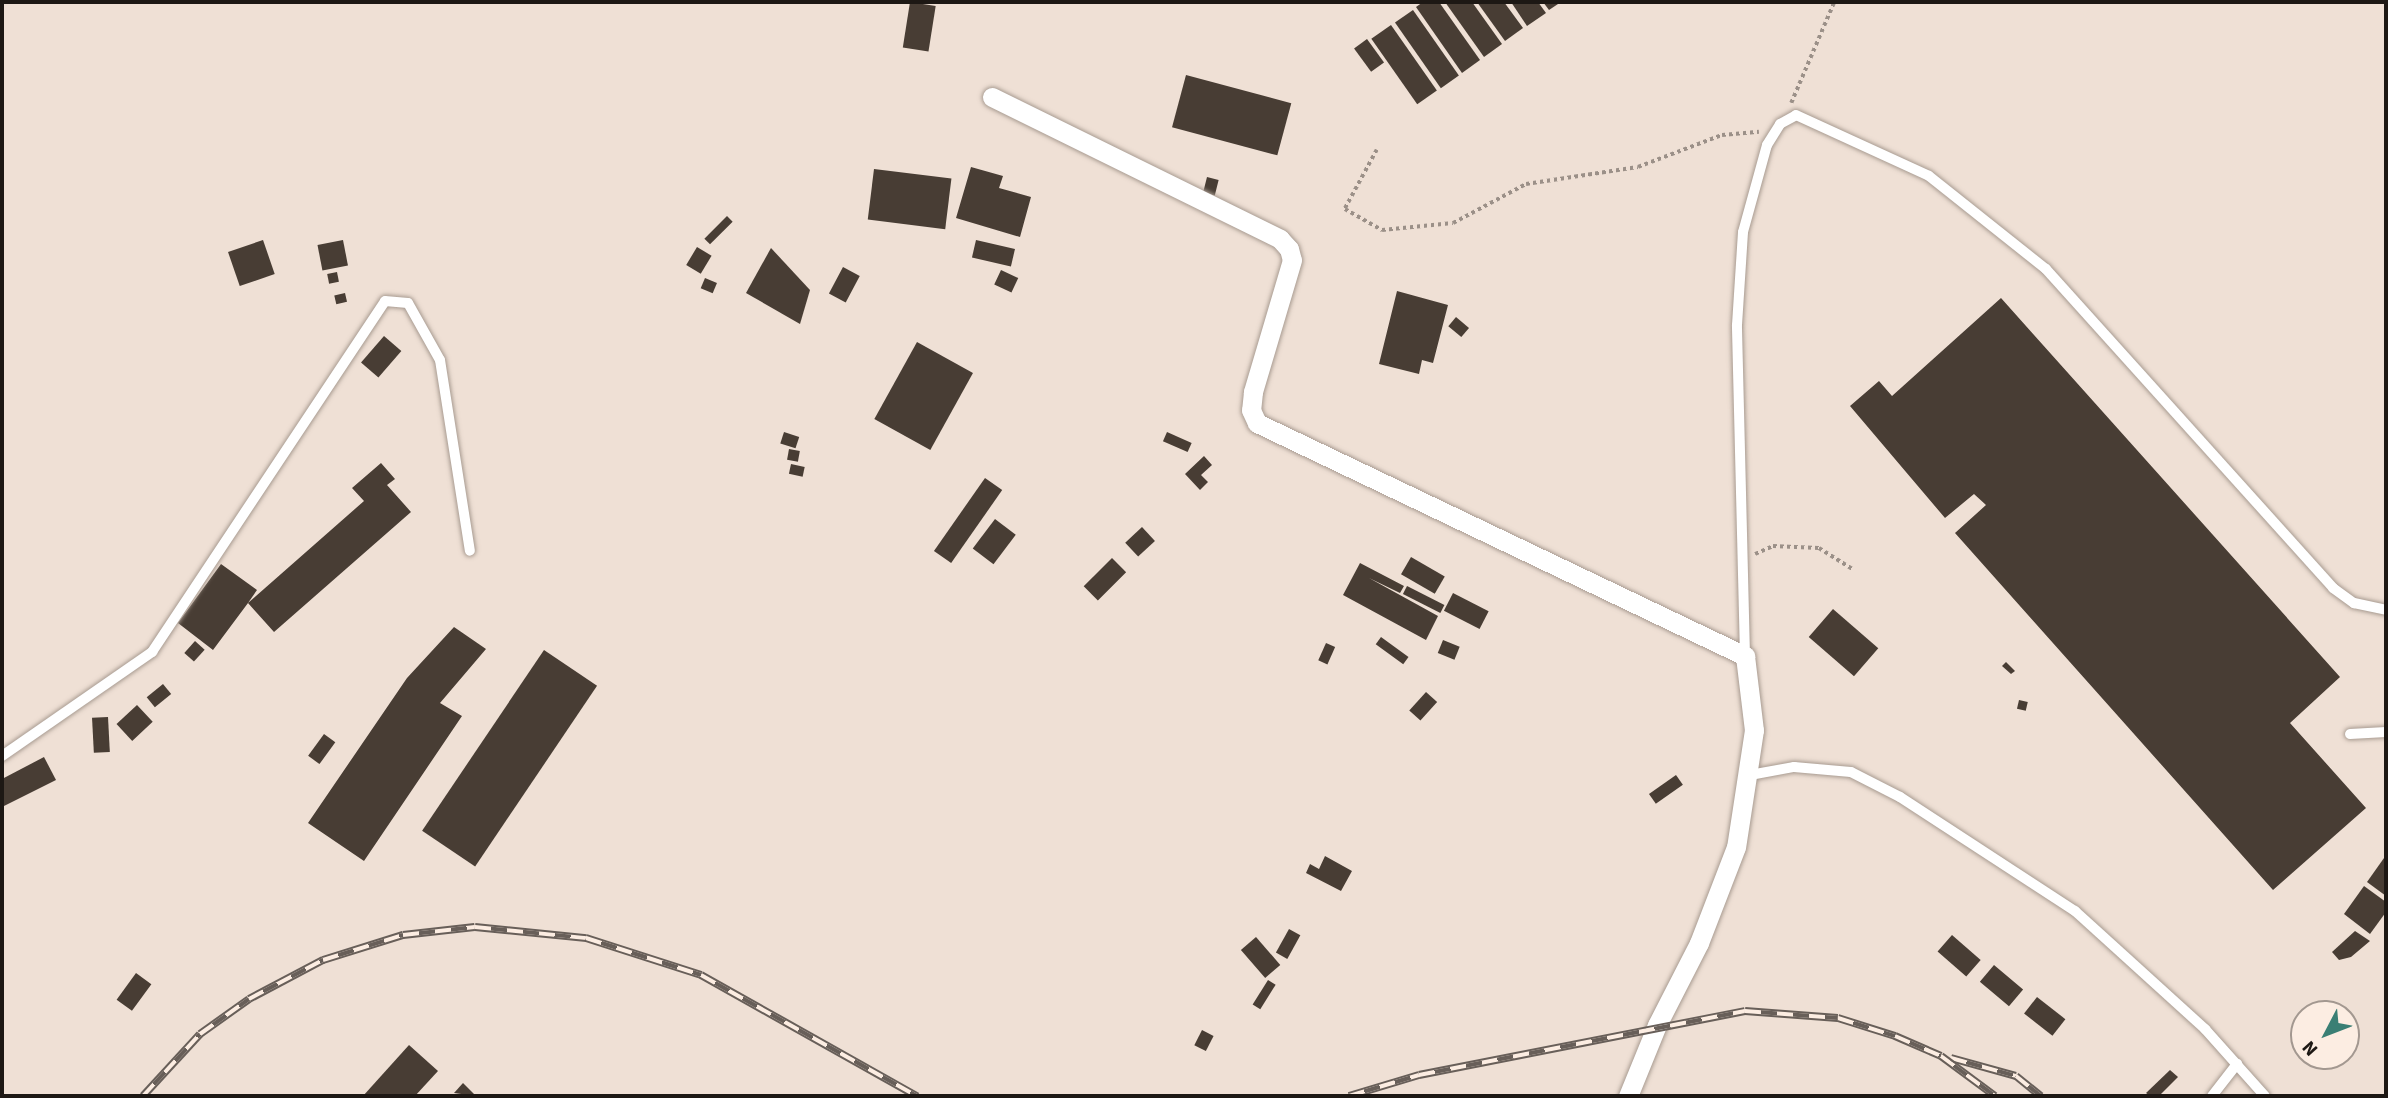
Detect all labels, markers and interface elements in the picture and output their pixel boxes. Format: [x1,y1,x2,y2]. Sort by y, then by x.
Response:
north arrow [2290,1000,2360,1070]
text: N [2296,1034,2325,1062]

